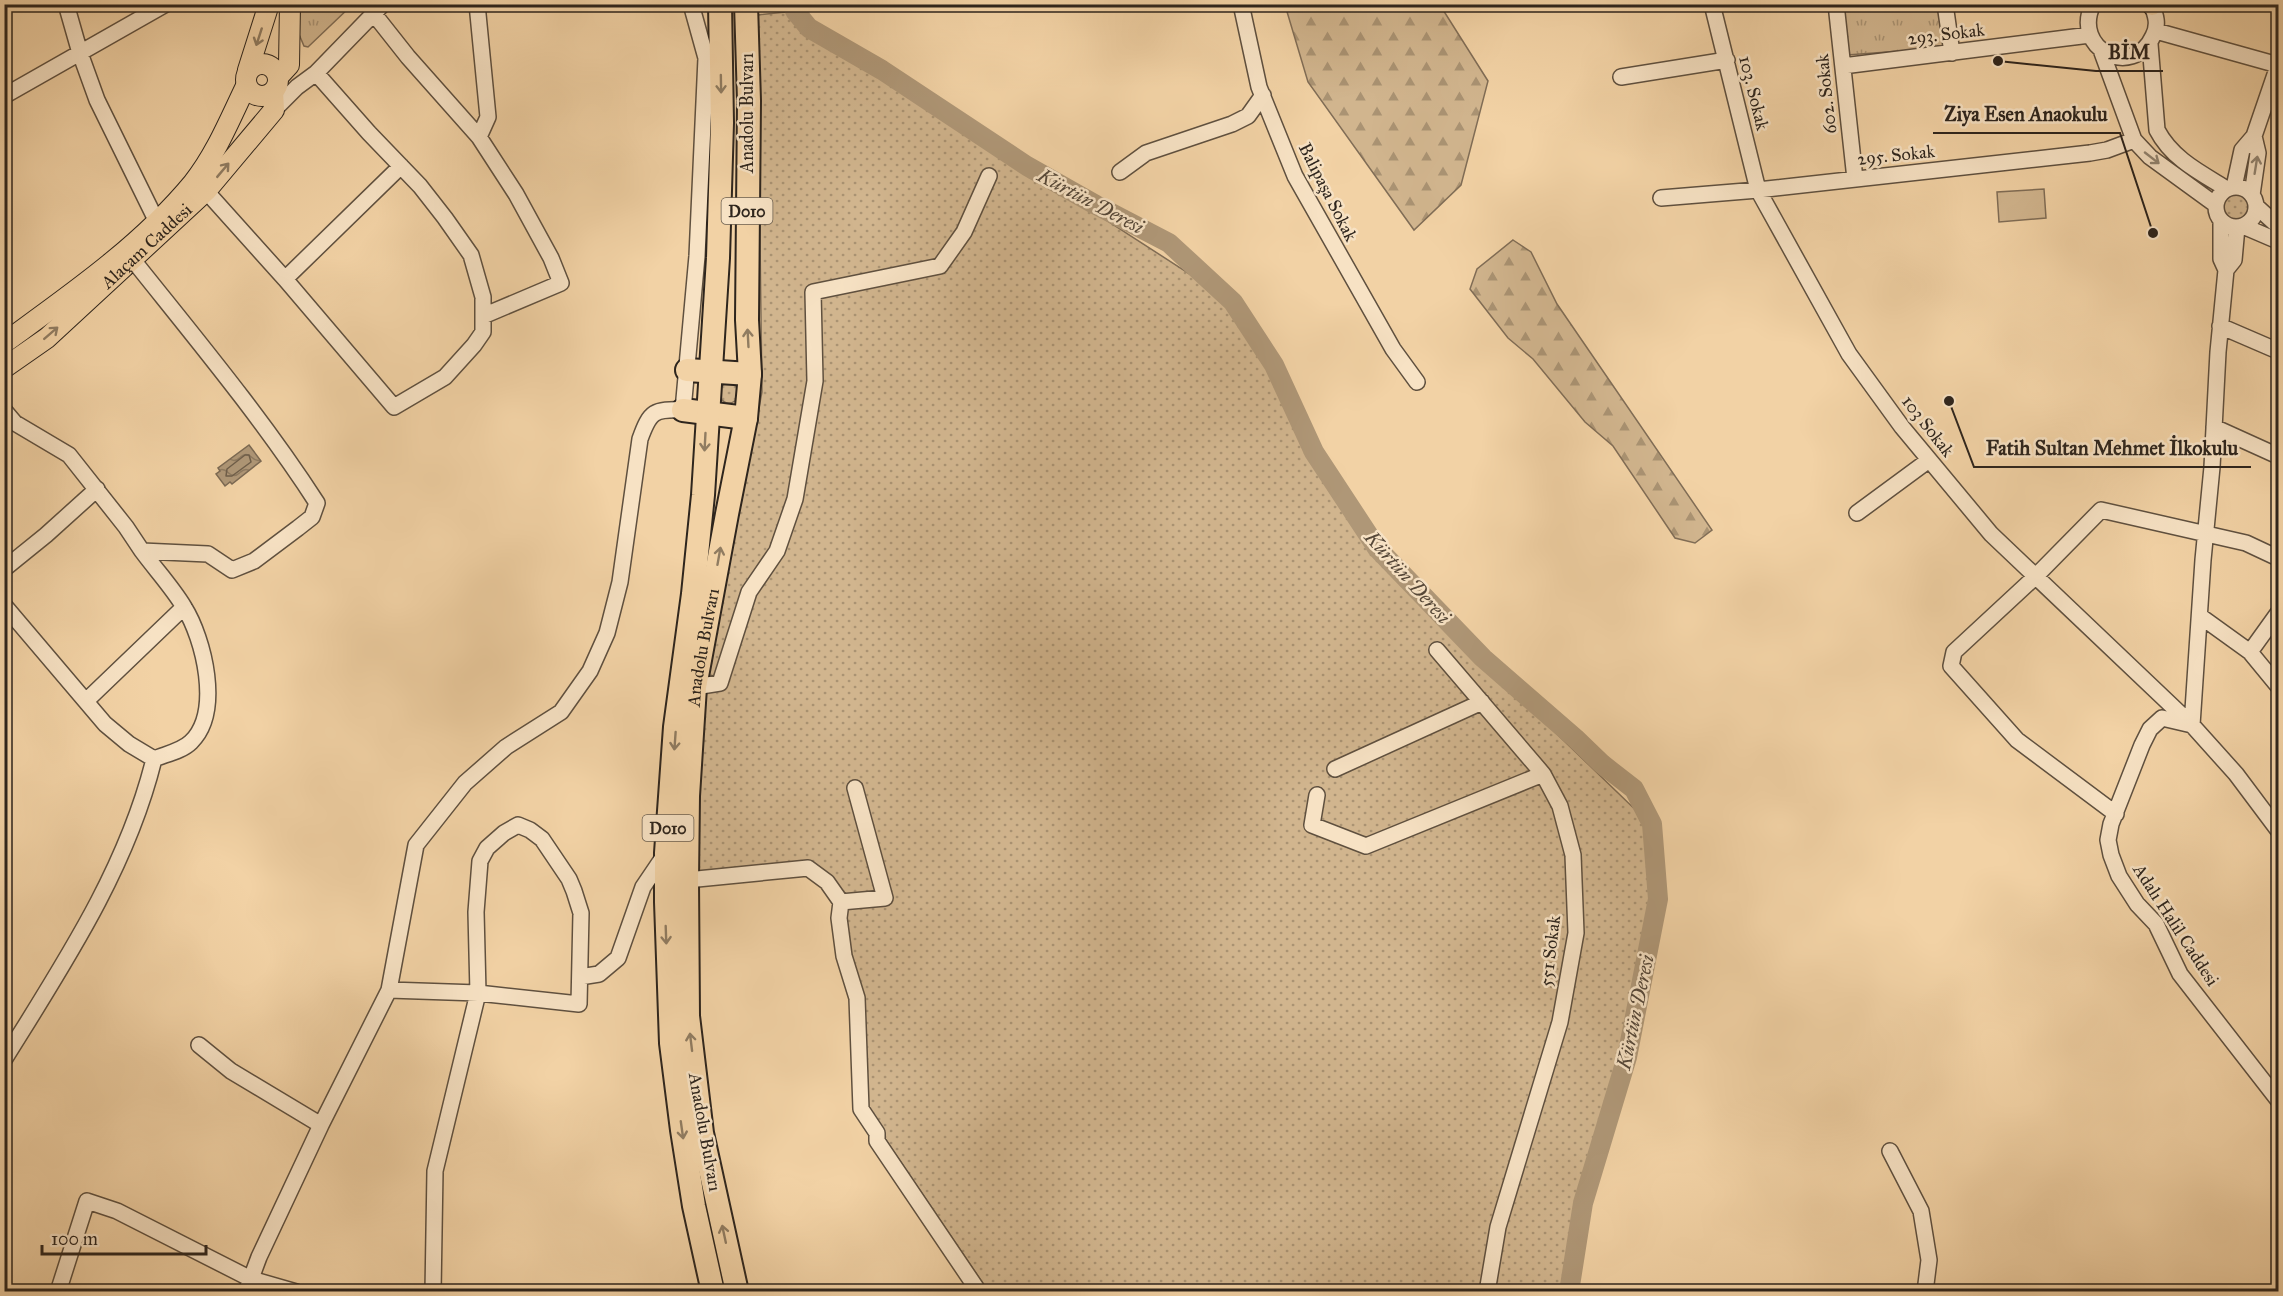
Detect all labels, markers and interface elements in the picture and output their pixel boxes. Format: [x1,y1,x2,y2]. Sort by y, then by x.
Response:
street label: 293. Sokak [1906,18,1986,50]
one-way arrow [253,27,264,46]
callout: BİM [2096,33,2163,71]
text: BİM [2108,38,2151,64]
street label: 602. Sokak [1811,52,1841,135]
street label: Anadolu Bulvarı [736,53,758,174]
street label: 103. Sokak [1734,53,1774,133]
one-way arrow [716,73,727,93]
callout: Ziya Esen Anaokulu [1933,95,2120,133]
text: Ziya Esen Anaokulu [1944,102,2108,127]
street label: Balipaşa Sokak [1294,139,1363,246]
street label: 295. Sokak [1856,140,1936,170]
one-way arrow [2144,152,2160,165]
one-way arrow [2251,156,2262,176]
one-way arrow [216,163,230,178]
water label: Kürtün Deresi [1033,163,1148,239]
road number: D010 [722,198,772,224]
street label: Alaçam Caddesi [96,199,197,294]
one-way arrow [44,326,59,340]
one-way arrow [742,329,753,349]
street label: 103 Sokak [1897,391,1959,462]
callout: Fatih Sultan Mehmet İlkokulu [1974,429,2251,467]
one-way arrow [700,432,711,452]
text: Fatih Sultan Mehmet İlkokulu [1986,434,2239,460]
water label: Kürtün Deresi [1359,525,1456,629]
one-way arrow [714,547,725,566]
street label: Anadolu Bulvarı [683,586,724,709]
one-way arrow [669,730,680,750]
road number: D010 [642,815,694,841]
street label: Adalı Halil Caddesi [2128,859,2224,990]
street label: 551 Sokak [1535,914,1565,988]
one-way arrow [661,925,672,945]
water label: Kürtün Deresi [1611,952,1659,1073]
one-way arrow [686,1033,697,1053]
street label: Anadolu Bulvarı [684,1070,726,1193]
one-way arrow [676,1119,687,1139]
scale bar [42,1218,206,1256]
one-way arrow [718,1225,729,1245]
text: 100 m [51,1228,98,1250]

